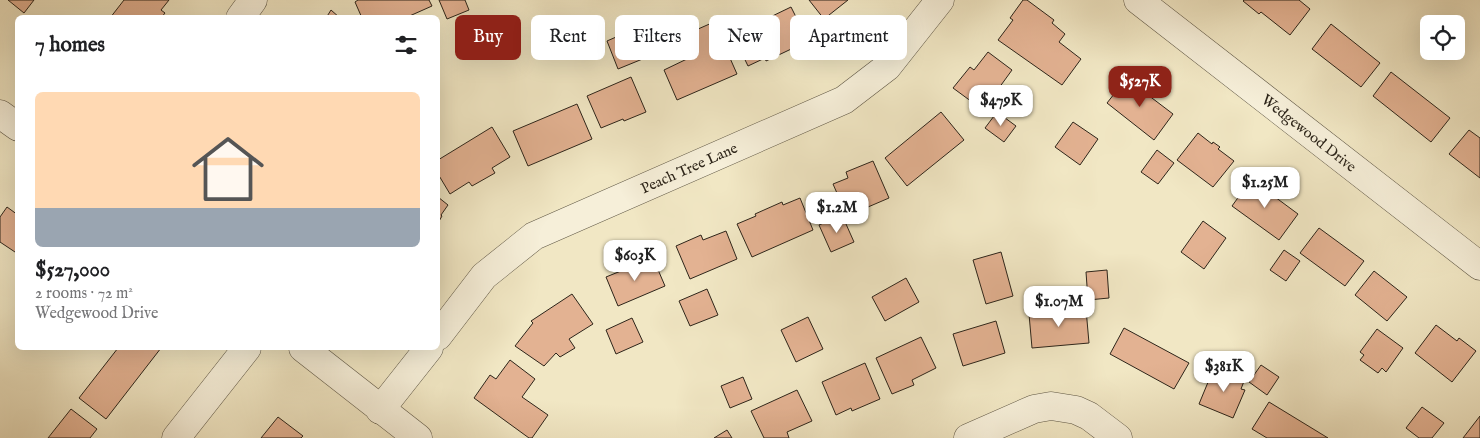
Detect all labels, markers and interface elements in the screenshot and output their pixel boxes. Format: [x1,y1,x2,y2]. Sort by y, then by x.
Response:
chip: Buy [455,15,521,60]
chip: Rent [531,15,605,60]
chip: Filters [615,15,699,60]
chip: New [709,15,780,60]
chip: Apartment [790,15,907,60]
map controls [1420,15,1465,60]
button: locate [1420,15,1465,60]
icon: filters [392,31,420,59]
text: 7 homes [35,32,105,59]
pin: $527K [1105,66,1175,108]
text: $527K [1120,72,1160,92]
pin: $479K [966,84,1036,127]
street label: Wedgewood Drive [1257,90,1360,177]
text: $479K [980,91,1022,111]
icon: home [183,124,273,214]
street label: Peach Tree Lane [638,139,741,198]
pin: $1.25M [1224,166,1306,209]
text: $1.25M [1242,173,1288,193]
pin: $1.2M [802,192,872,234]
text: $1.2M [817,198,857,218]
pin: $603K [600,240,670,282]
text: $603K [614,246,656,266]
text: $527,000 [35,257,110,284]
text: 2 rooms · 72 m² [35,284,133,304]
pin: $1.07M [1018,286,1100,328]
text: $1.07M [1035,292,1083,312]
text: Wedgewood Drive [35,304,158,324]
pin: $381K [1189,350,1259,393]
text: $381K [1205,357,1243,377]

